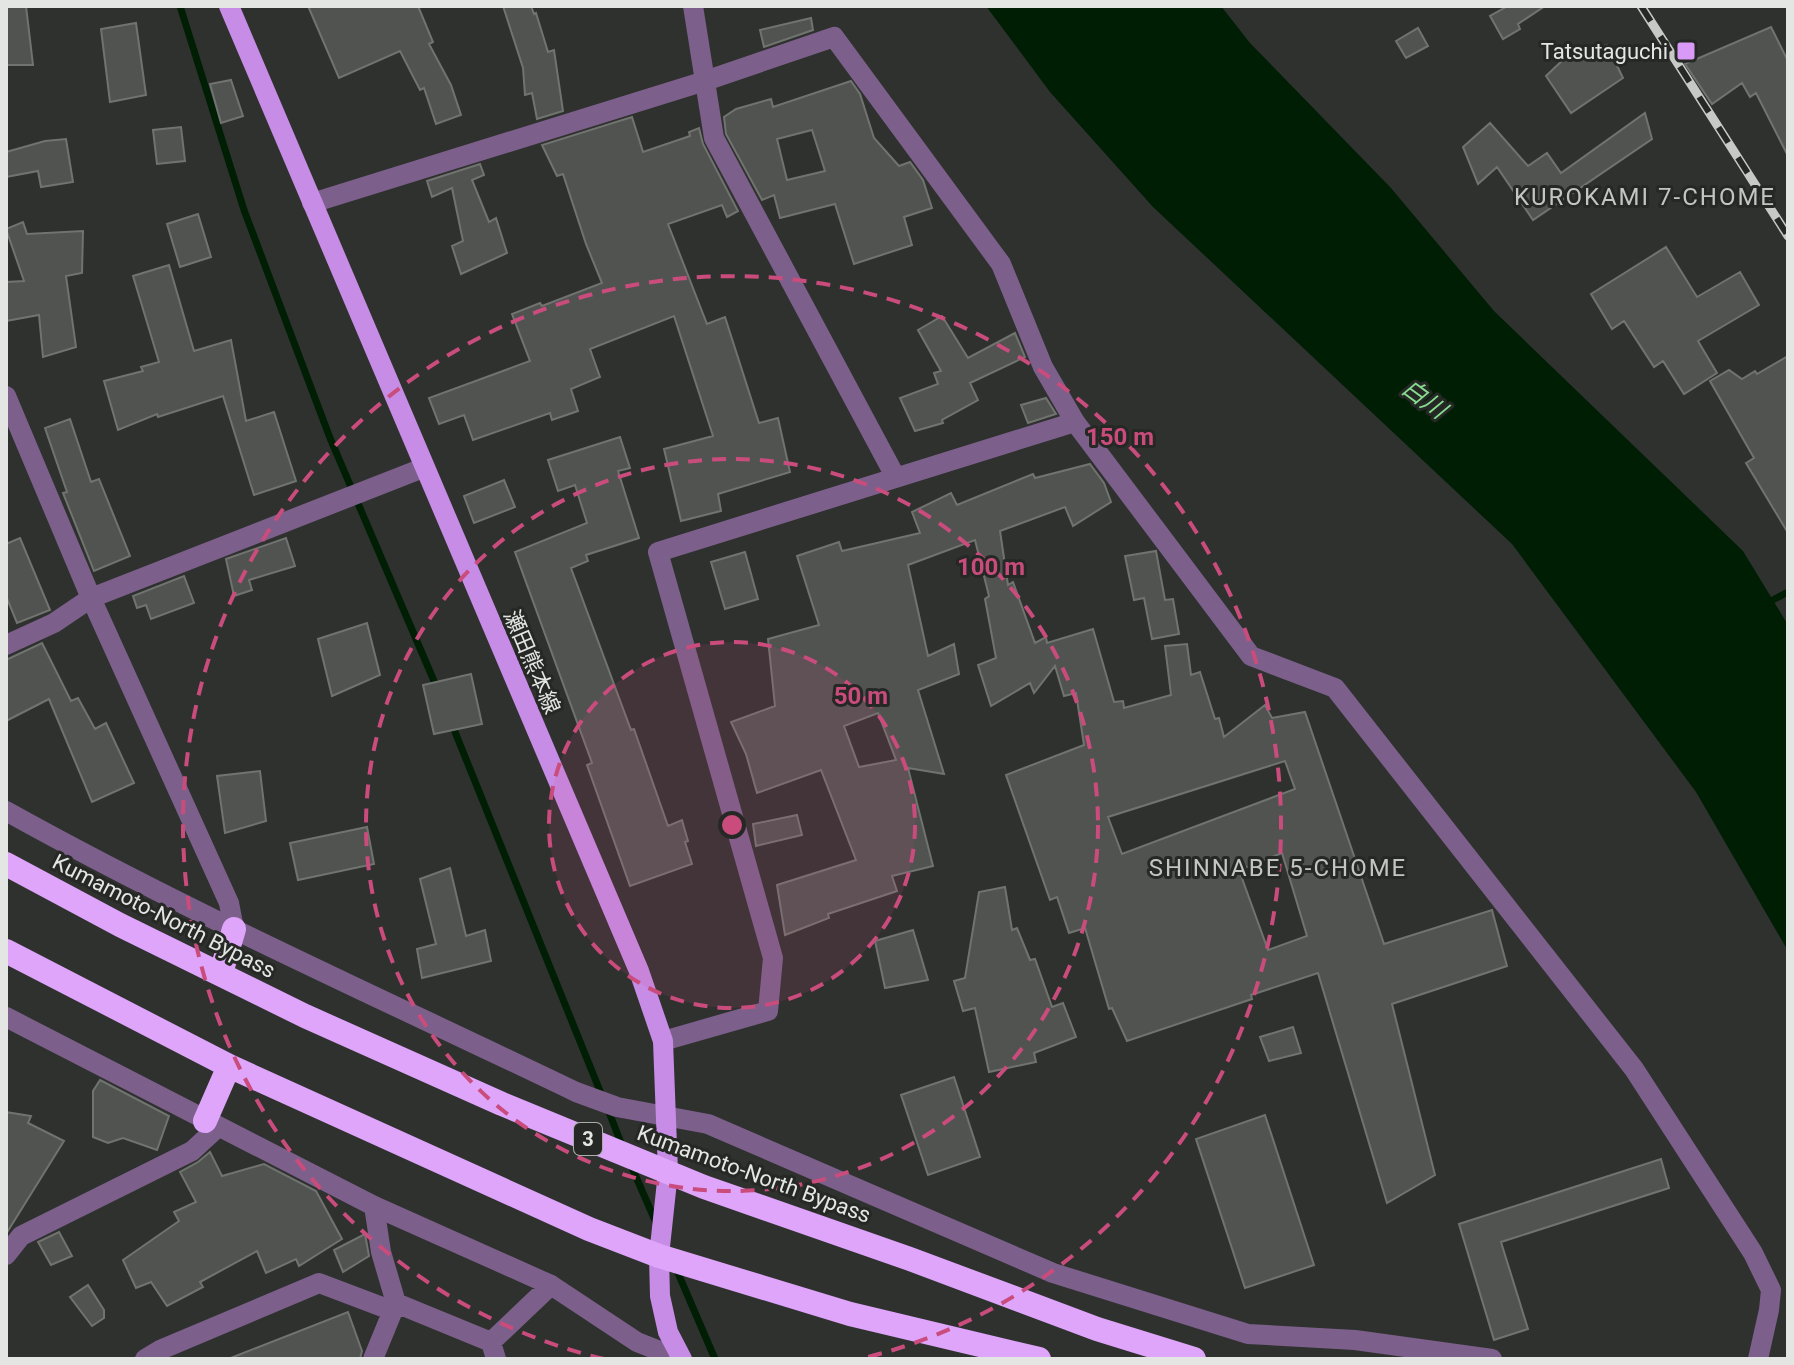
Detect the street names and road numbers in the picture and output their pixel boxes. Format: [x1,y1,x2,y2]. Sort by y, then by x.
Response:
street label: 瀬田熊本線 [499,606,565,718]
street label: Kumamoto-North Bypass [48,849,280,983]
street label: Kumamoto-North Bypass [634,1120,874,1228]
road number: 3 [574,1123,602,1155]

